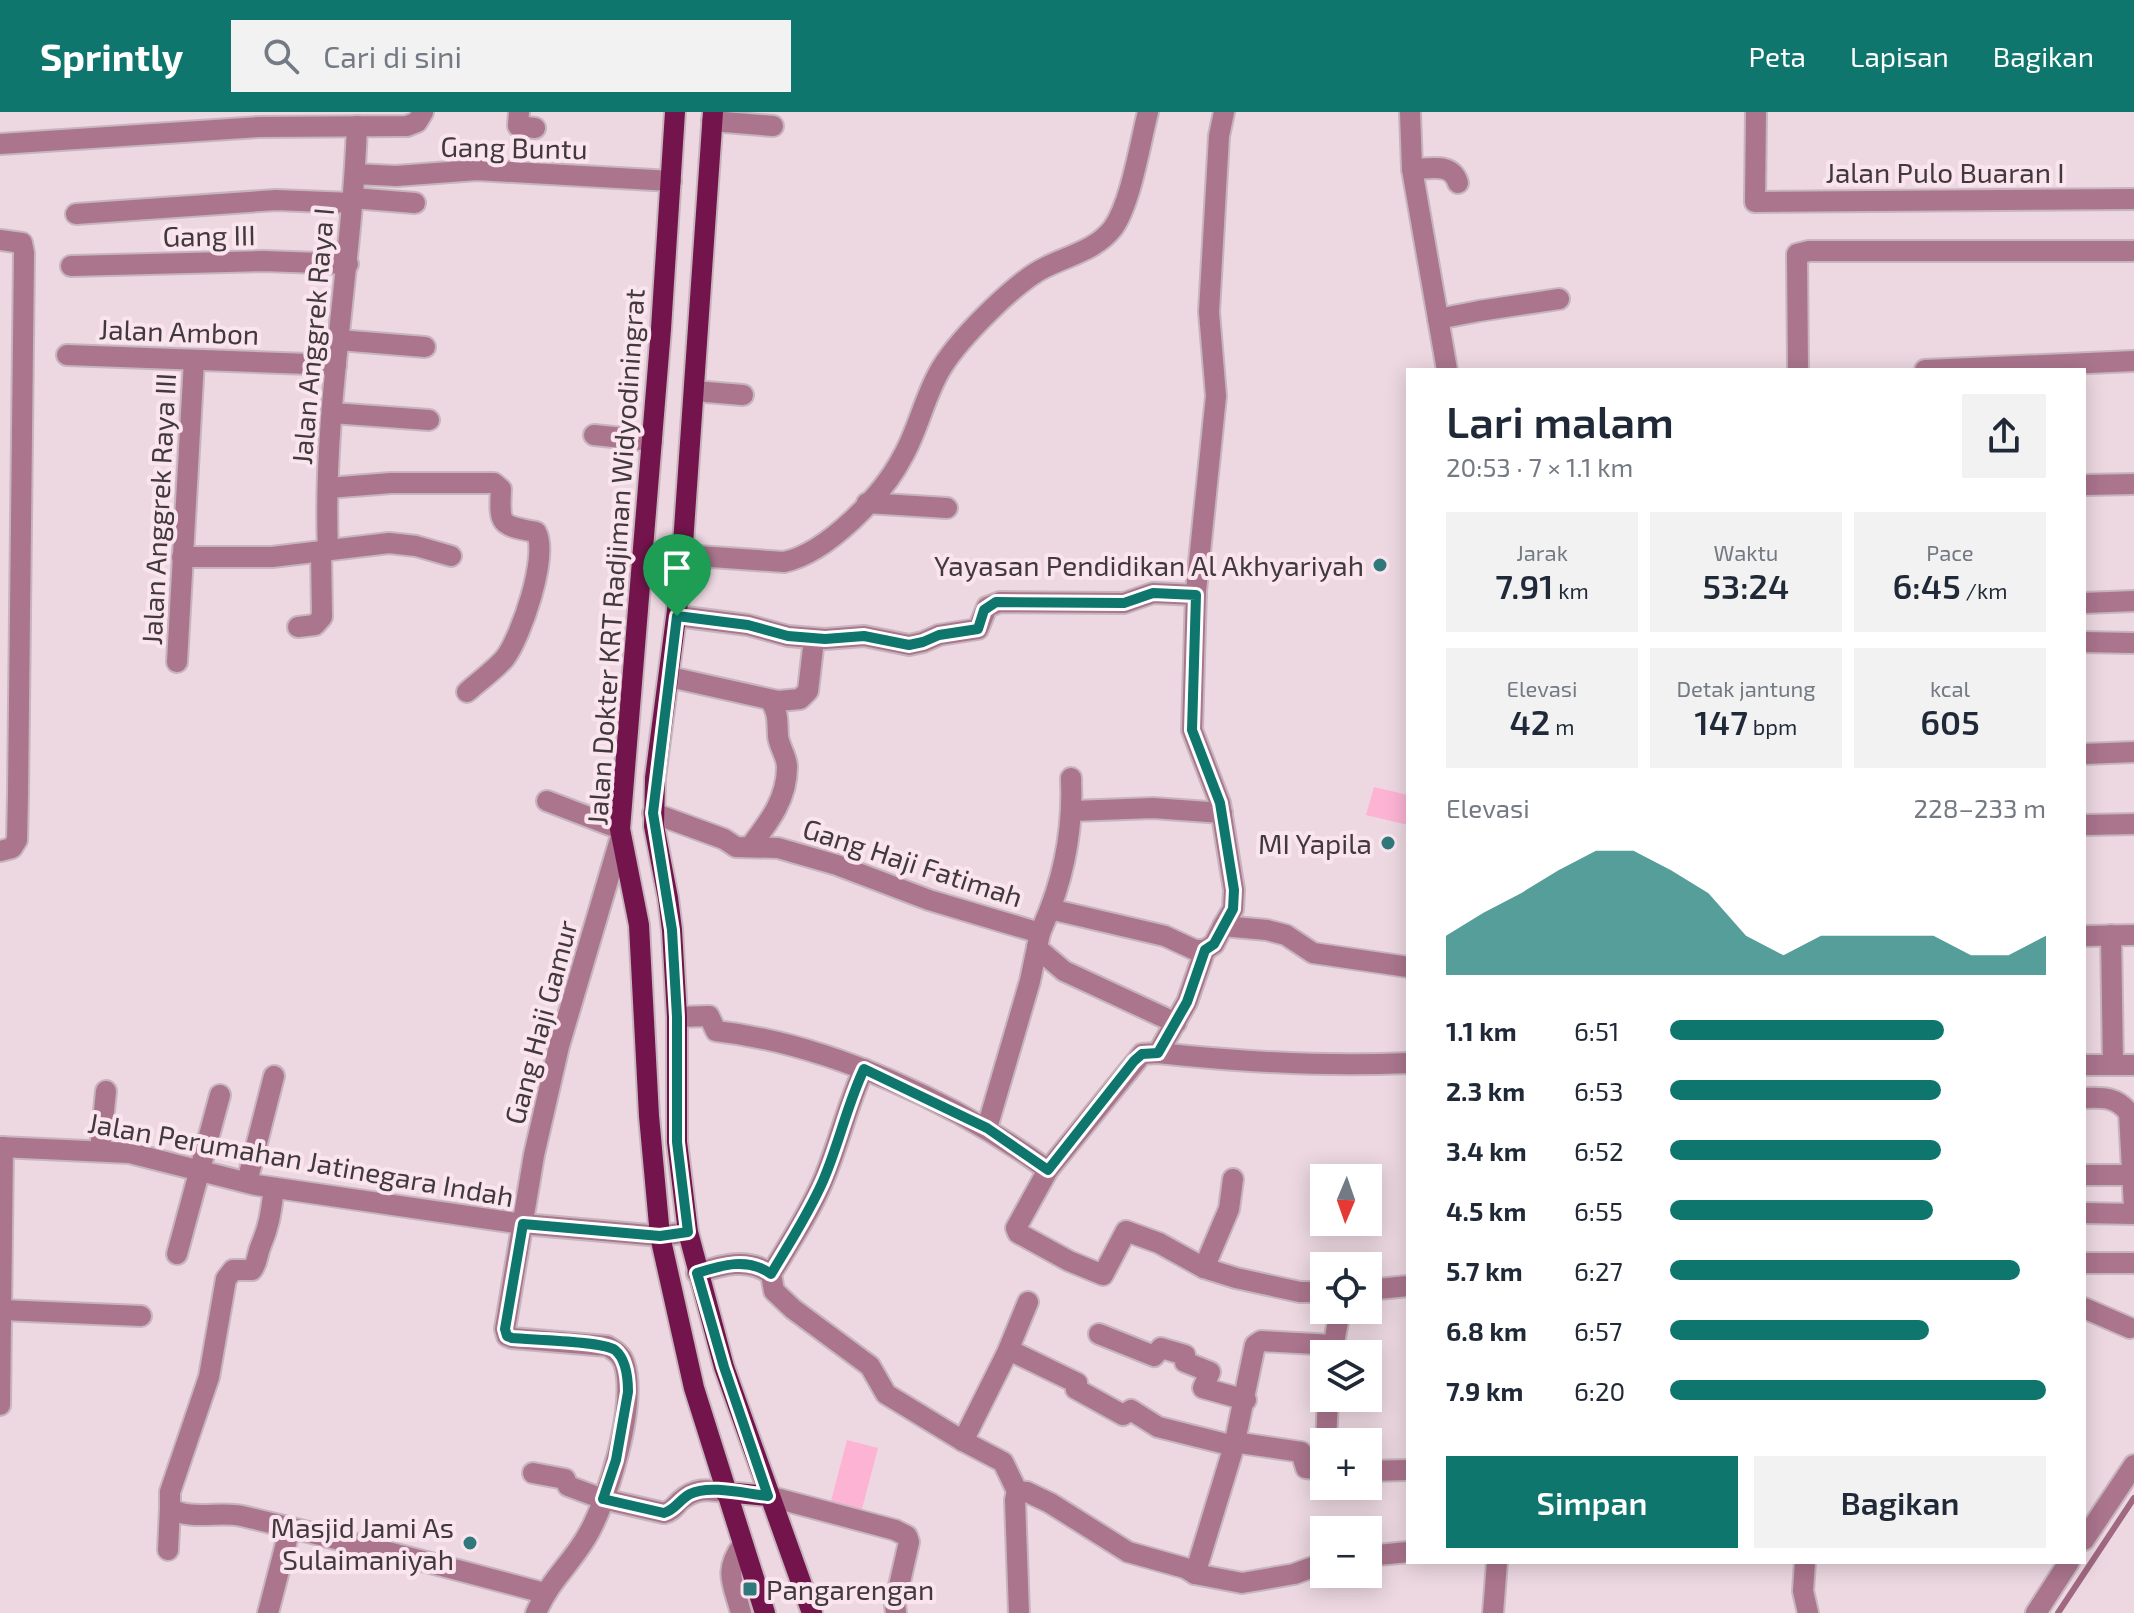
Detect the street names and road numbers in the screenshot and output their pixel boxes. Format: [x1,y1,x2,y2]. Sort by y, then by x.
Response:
street label: Gang Buntu [440,129,588,165]
street label: Jalan Pulo Buaran I [1825,155,2065,189]
street label: Jalan Anggrek Raya I [284,206,340,466]
street label: Gang III [162,217,256,253]
street label: Jalan Dokter KRT Radjiman Widyodiningrat [579,287,651,827]
street label: Jalan Ambon [98,311,260,351]
street label: Jalan Anggrek Raya III [134,372,182,646]
street label: Gang Haji Fatimah [799,810,1027,914]
street label: Gang Haji Gamur [496,916,584,1128]
street label: Jalan Perumahan Jatinegara Indah [85,1105,517,1213]

